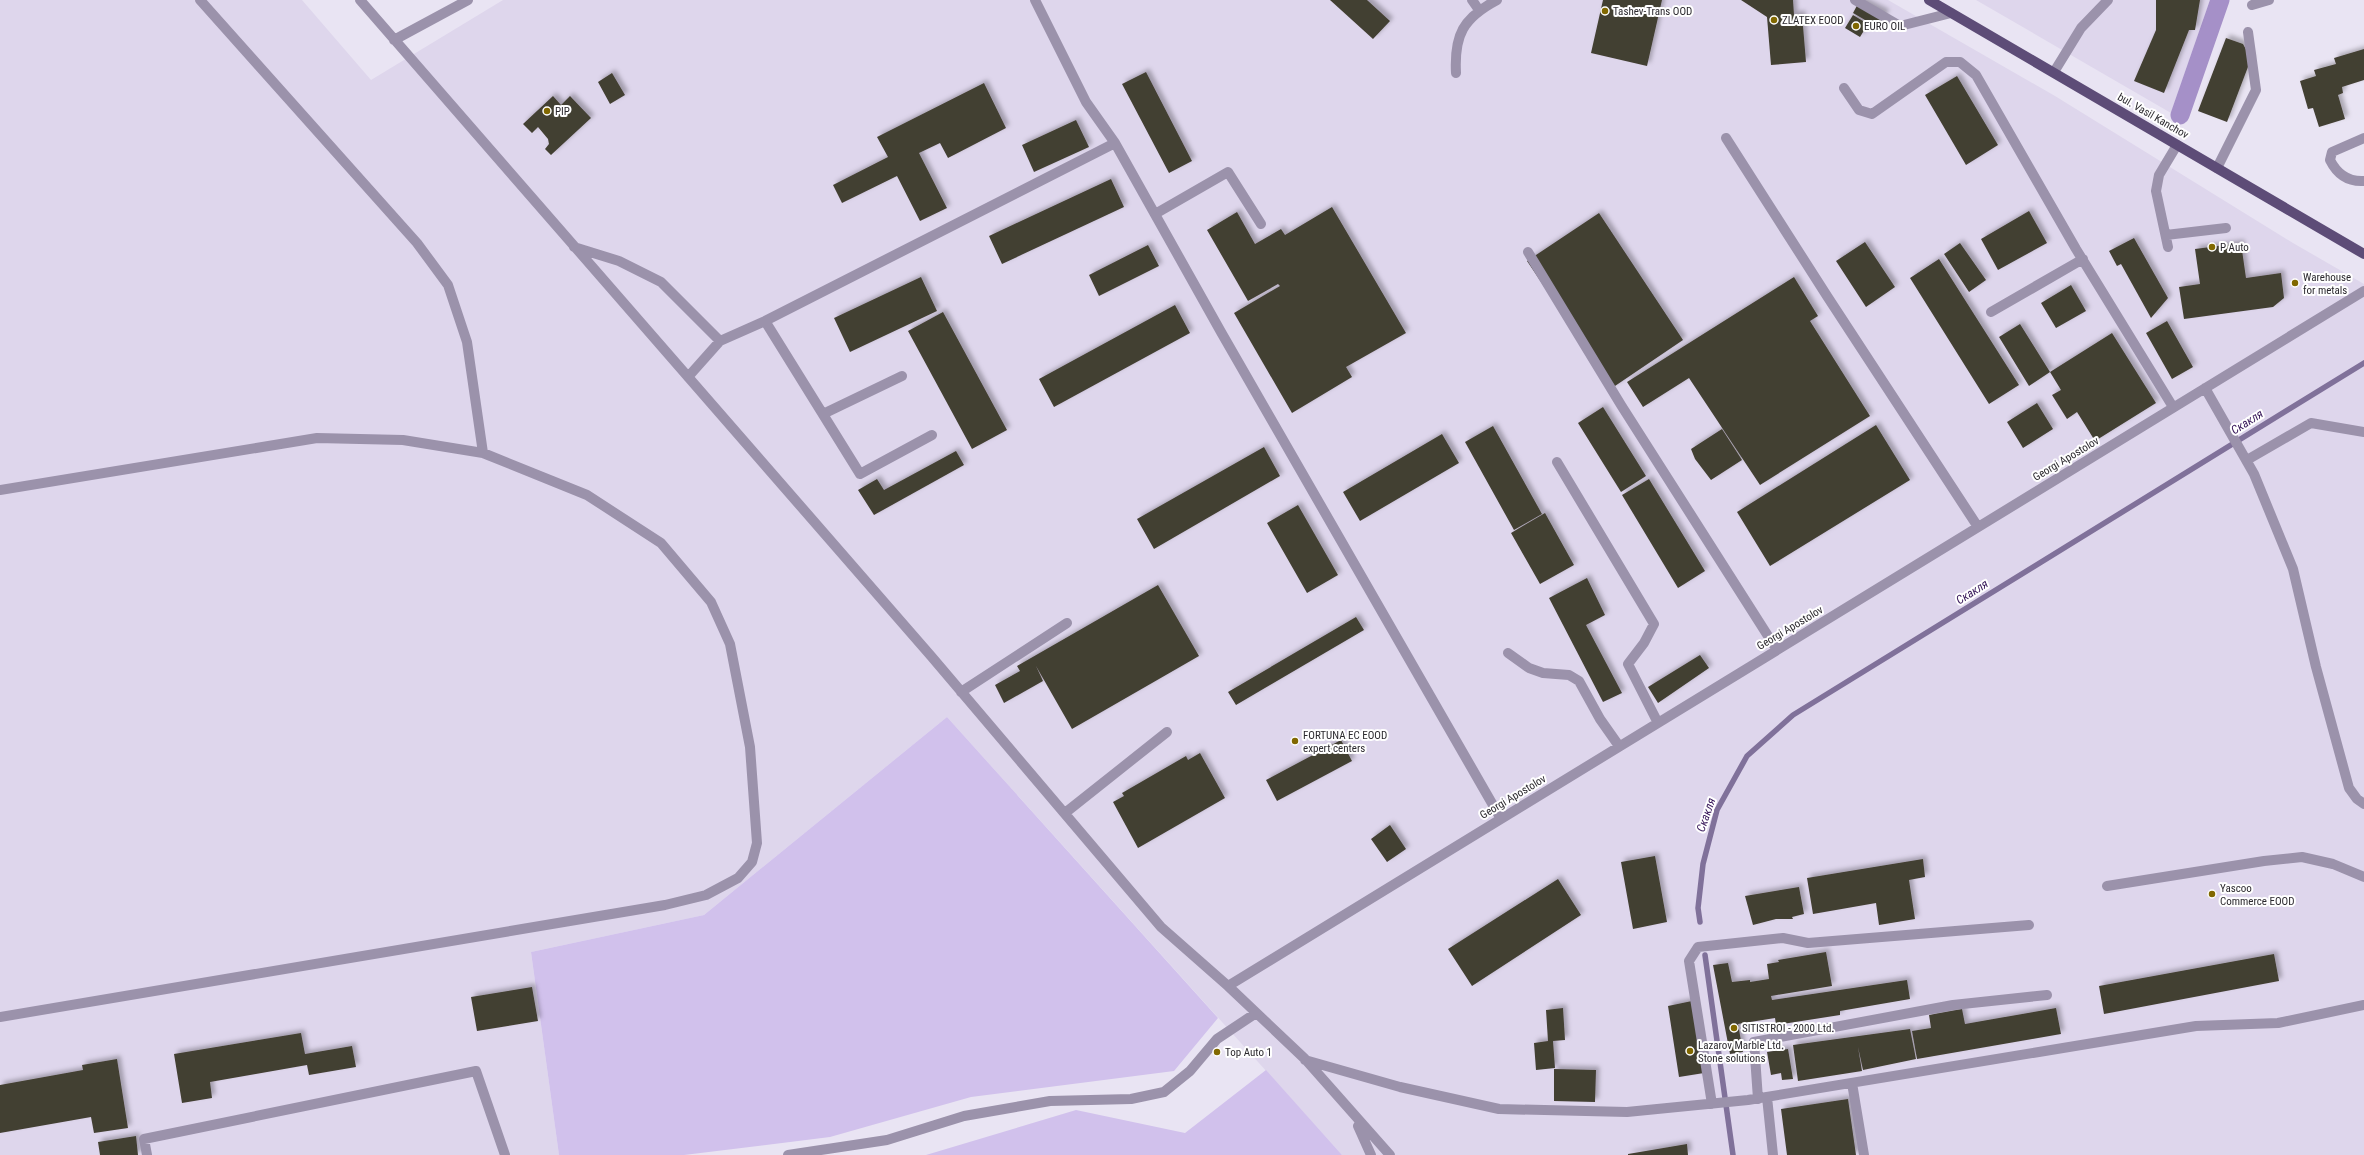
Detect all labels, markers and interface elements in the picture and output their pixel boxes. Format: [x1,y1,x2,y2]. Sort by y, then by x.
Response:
place label: Tashev-Trans OOD [1613,5,1692,18]
marker: Tashev-Trans OOD [1600,6,1610,16]
place label: ZLATEX EOOD [1782,14,1844,27]
marker: ZLATEX EOOD [1769,15,1779,25]
place label: EURO OIL [1864,20,1905,33]
marker: EURO OIL [1851,21,1861,31]
street label: bul. Vasil Kanchov [2115,90,2191,142]
place label: PIP [555,105,570,118]
marker: PIP [542,106,552,116]
place label: P Auto [2220,241,2249,254]
marker: P Auto [2207,242,2217,252]
place label: Warehouse for metals [2303,271,2351,297]
marker: Warehouse for metals [2290,278,2300,288]
water label: Скакля [2228,407,2266,437]
street label: Georgi Apostolov [2031,434,2102,484]
water label: Скакля [1953,577,1991,607]
street label: Georgi Apostolov [1755,603,1826,653]
place label: FORTUNA EC EOOD expert centers [1303,729,1387,755]
marker: FORTUNA EC EOOD expert centers [1290,736,1300,746]
street label: Georgi Apostolov [1478,772,1549,822]
water label: Скакля [1694,796,1718,834]
place label: Yascoo Commerce EOOD [2220,882,2294,908]
marker: Yascoo Commerce EOOD [2207,889,2217,899]
place label: SITISTROI - 2000 Ltd. [1742,1022,1834,1035]
marker: SITISTROI - 2000 Ltd. [1729,1023,1739,1033]
place label: Lazarov Marble Ltd. Stone solutions [1698,1039,1784,1065]
place label: Top Auto 1 [1225,1046,1272,1059]
marker: Lazarov Marble Ltd. Stone solutions [1685,1046,1695,1056]
marker: Top Auto 1 [1212,1047,1222,1057]

